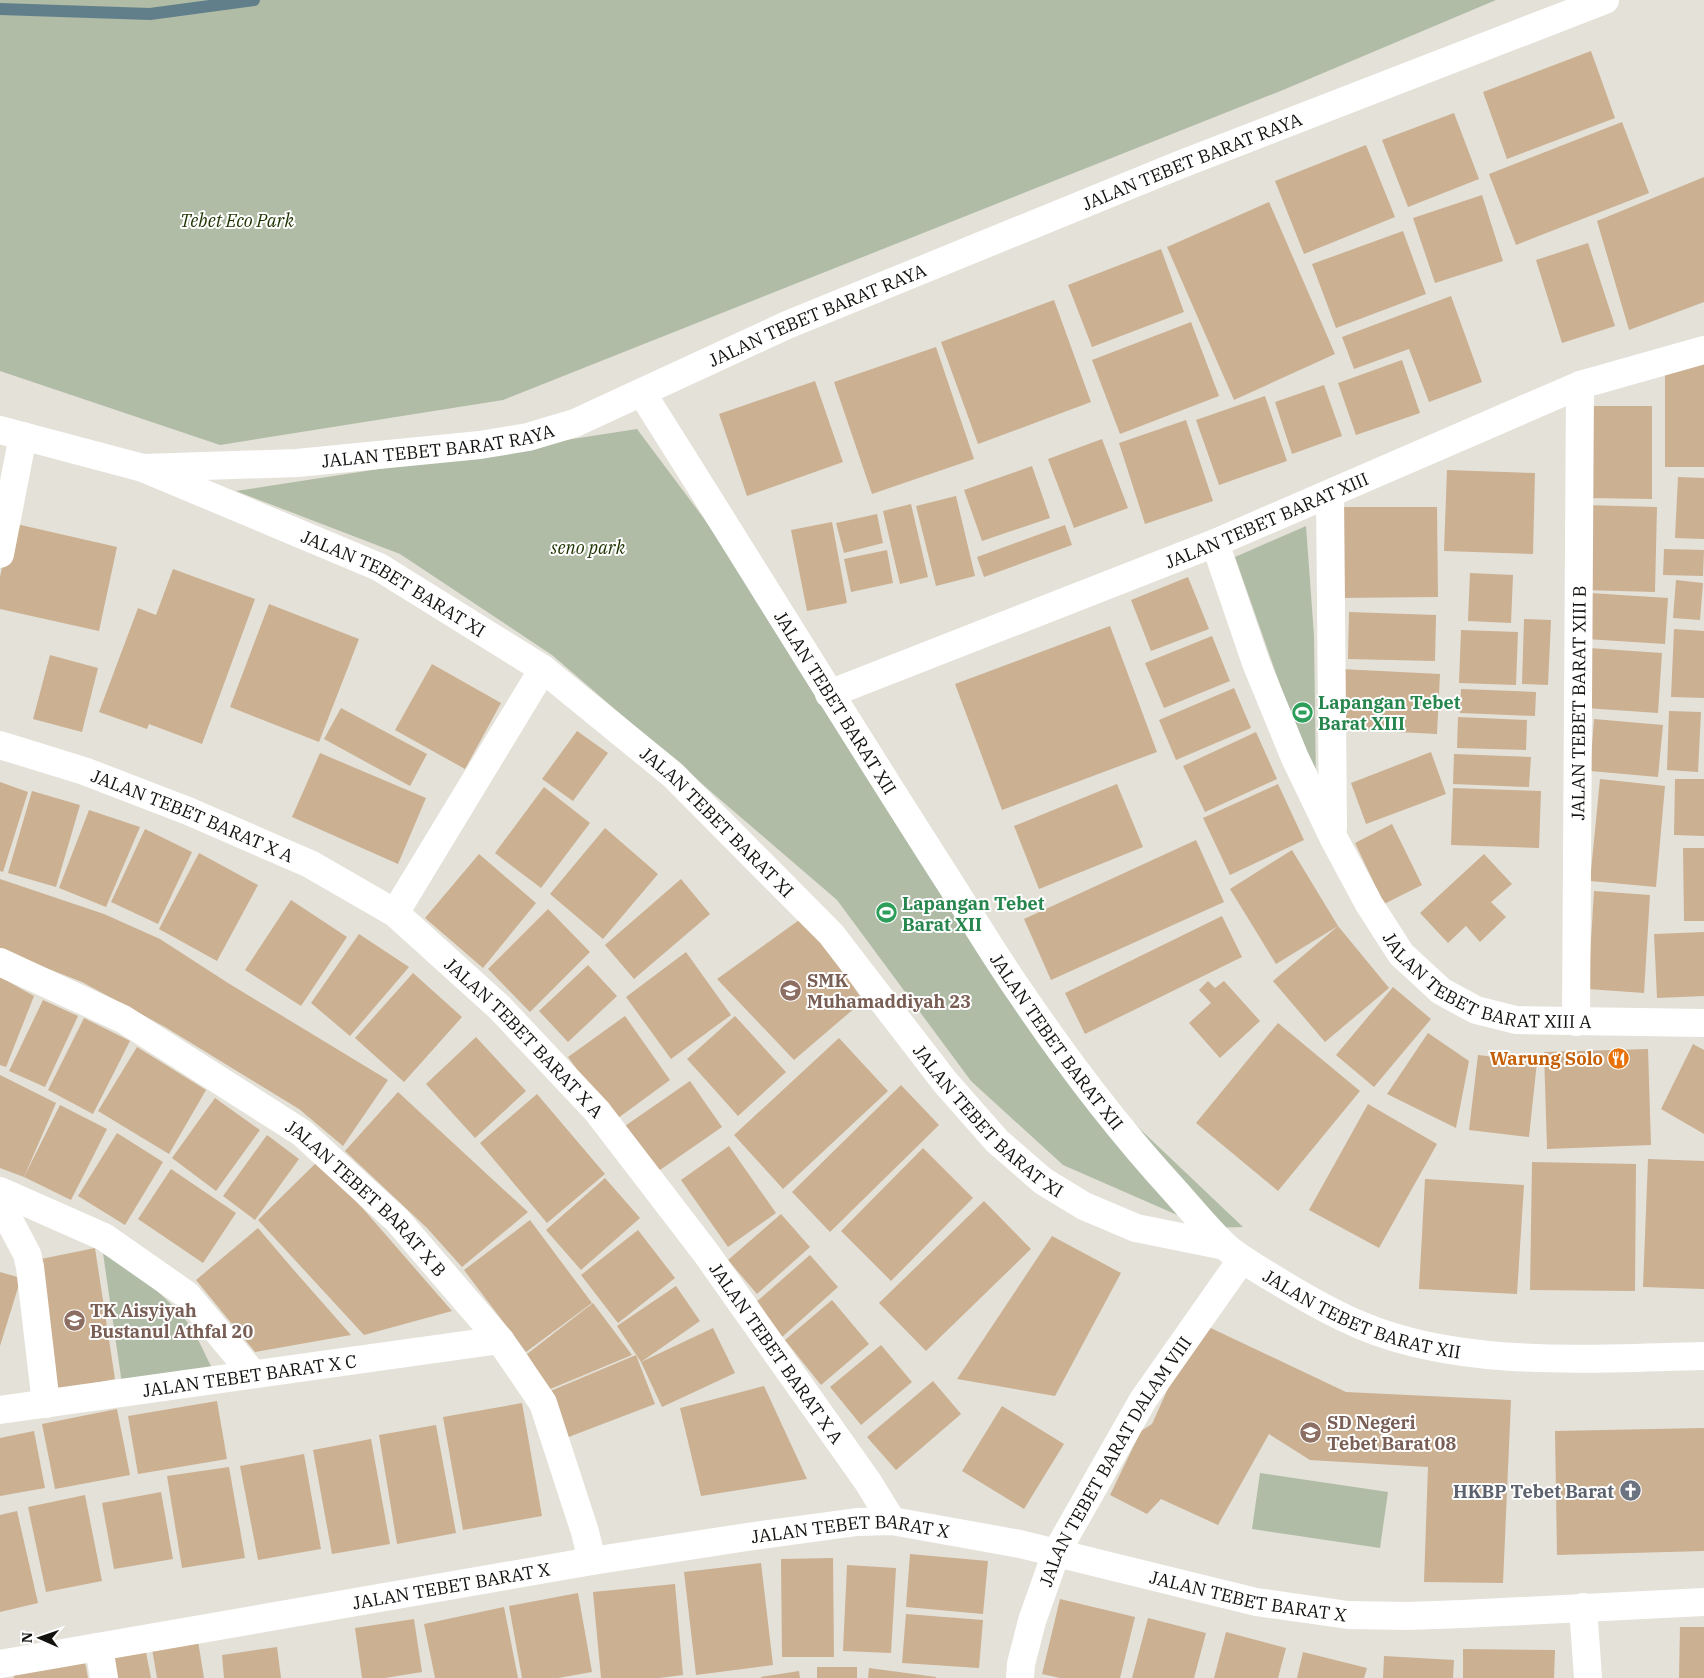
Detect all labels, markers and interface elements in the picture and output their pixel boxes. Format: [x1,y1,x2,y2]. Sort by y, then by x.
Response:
street label: JALAN TEBET BARAT RAYA [1079,107,1306,215]
park label: Tebet Eco Park [180,209,294,232]
street label: JALAN TEBET BARAT RAYA [705,258,930,371]
street label: JALAN TEBET BARAT RAYA [320,418,557,472]
street label: JALAN TEBET BARAT XIII [1162,467,1372,573]
street label: JALAN TEBET BARAT XI [298,524,490,642]
park label: seno park [551,536,626,559]
street label: JALAN TEBET BARAT XIII B [1566,585,1590,821]
street label: JALAN TEBET BARAT XII [770,606,902,799]
place label: Lapangan Tebet Barat XIII [1318,691,1461,735]
sports icon: Lapangan Tebet Barat XIII [1290,700,1314,724]
street label: JALAN TEBET BARAT XI [636,741,799,902]
street label: JALAN TEBET BARAT X A [88,763,298,867]
place label: Lapangan Tebet Barat XII [902,892,1045,936]
sports icon: Lapangan Tebet Barat XII [874,901,898,925]
street label: JALAN TEBET BARAT XIII A [1378,927,1592,1033]
street label: JALAN TEBET BARAT XII [987,948,1129,1132]
street label: JALAN TEBET BARAT X A [440,952,609,1123]
place label: SMK Muhamaddiyah 23 [807,969,971,1013]
school or university icon: SMK Muhamaddiyah 23 [779,978,803,1002]
street label: JALAN TEBET BARAT XI [910,1037,1072,1199]
restaurant icon: Warung Solo [1607,1046,1631,1070]
place label: Warung Solo [1490,1047,1603,1070]
street label: JALAN TEBET BARAT X B [282,1114,452,1281]
street label: JALAN TEBET BARAT X A [705,1258,849,1449]
street label: JALAN TEBET BARAT XII [1259,1264,1462,1363]
place label: TK Aisyiyah Bustanul Athfal 20 [90,1299,253,1343]
school or university icon: TK Aisyiyah Bustanul Athfal 20 [62,1308,86,1332]
street label: JALAN TEBET BARAT DALAM VIII [1034,1331,1196,1590]
street label: JALAN TEBET BARAT X C [141,1349,358,1401]
place label: SD Negeri Tebet Barat 08 [1327,1411,1456,1455]
school or university icon: SD Negeri Tebet Barat 08 [1299,1420,1323,1444]
church icon: HKBP Tebet Barat [1618,1479,1642,1503]
place label: HKBP Tebet Barat [1453,1480,1614,1503]
street label: JALAN TEBET BARAT X [750,1509,951,1548]
street label: JALAN TEBET BARAT X [351,1557,552,1614]
street label: JALAN TEBET BARAT X [1148,1565,1348,1626]
north arrow [15,1613,65,1663]
text: N [18,1632,36,1643]

